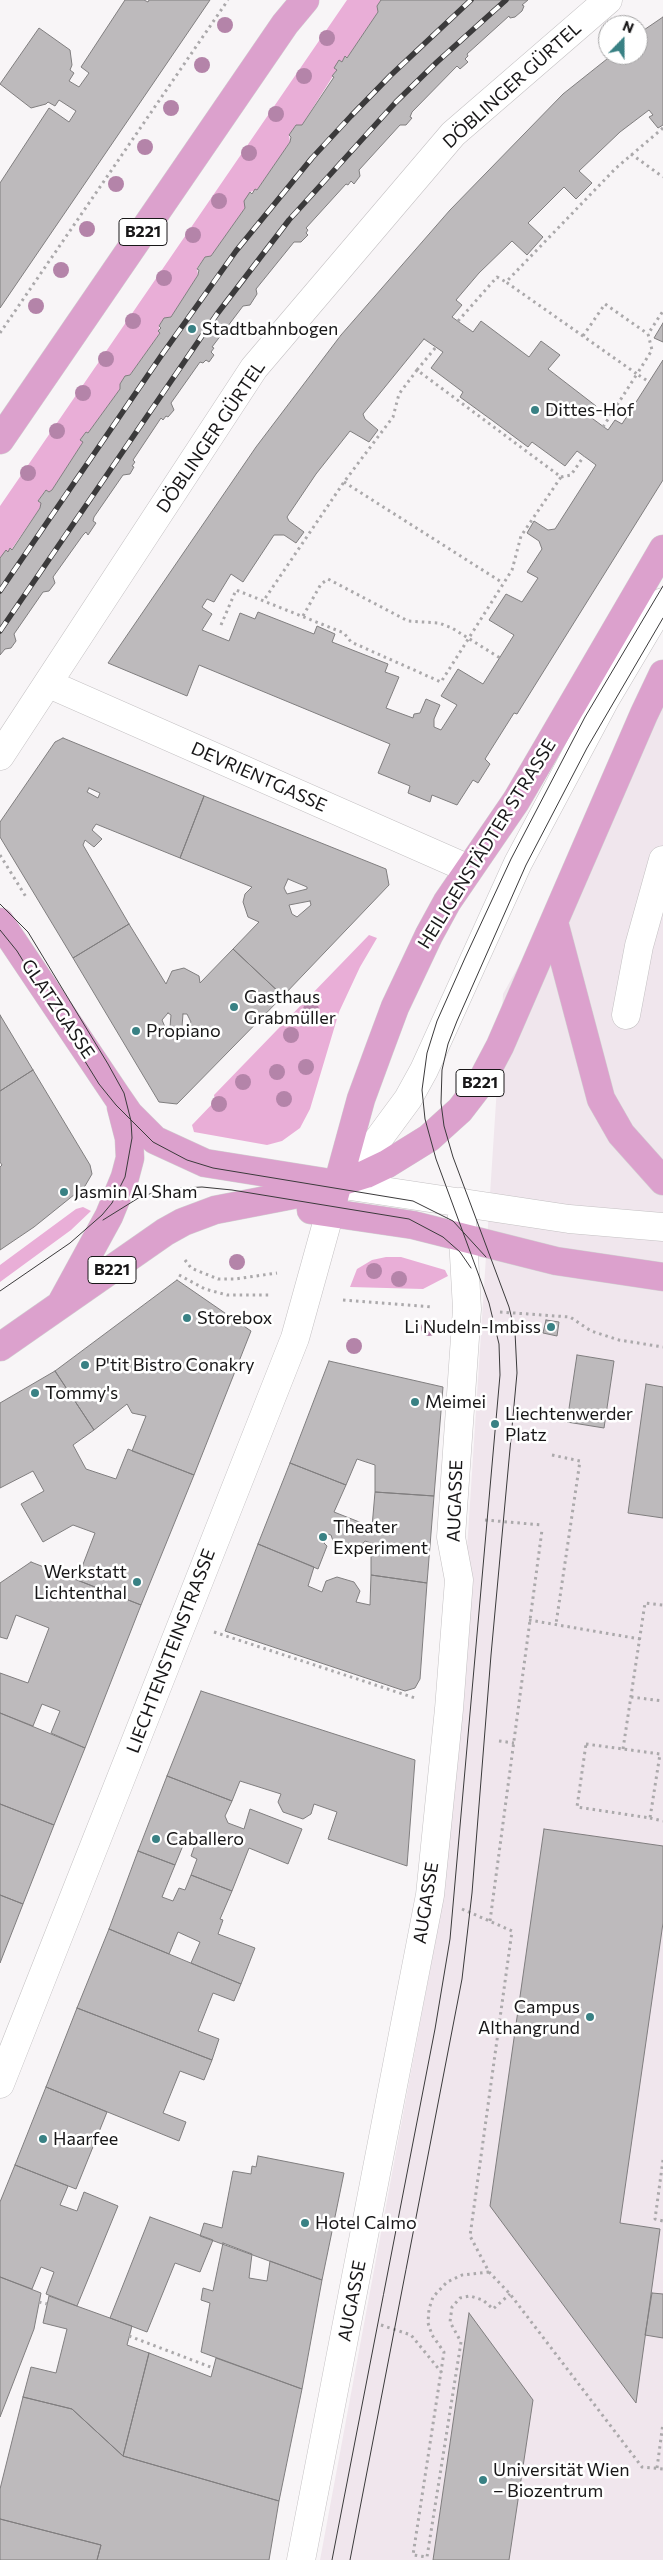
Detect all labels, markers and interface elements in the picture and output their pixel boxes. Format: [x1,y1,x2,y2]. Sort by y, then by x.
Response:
north arrow [598,15,648,65]
street label: DÖBLINGER GÜRTEL [438,17,586,153]
text: N [620,17,636,36]
road number: B221 [119,218,167,246]
place label: Stadtbahnbogen [202,318,338,340]
marker: Stadtbahnbogen [186,323,198,335]
street label: DÖBLINGER GÜRTEL [152,357,270,517]
place label: Dittes-Hof [545,399,634,421]
marker: Dittes-Hof [529,404,541,416]
street label: HEILIGENSTÄDTER STRASSE [413,735,561,953]
street label: DEVRIENTGASSE [188,737,330,817]
street label: GLATZGASSE [17,955,99,1063]
place label: Gasthaus Grabmüller [244,986,336,1028]
marker: Gasthaus Grabmüller [228,1001,240,1013]
place label: Propiano [146,1020,221,1042]
marker: Propiano [130,1025,142,1037]
road number: B221 [456,1070,504,1096]
place label: Jasmin Al Sham [74,1181,197,1203]
marker: Jasmin Al Sham [58,1186,70,1198]
road number: B221 [88,1256,136,1284]
place label: Storebox [197,1307,272,1329]
marker: Storebox [181,1312,193,1324]
place label: Li Nudeln-Imbiss [404,1316,541,1338]
marker: Li Nudeln-Imbiss [545,1321,557,1333]
place label: P'tit Bistro Conakry [95,1354,255,1376]
marker: P'tit Bistro Conakry [79,1359,91,1371]
place label: Tommy's [45,1382,118,1404]
marker: Tommy's [29,1387,41,1399]
place label: Meimei [425,1391,486,1413]
marker: Meimei [409,1396,421,1408]
place label: Liechtenwerder Platz [505,1403,633,1446]
marker: Liechtenwerder Platz [489,1418,501,1430]
street label: AUGASSE [443,1459,467,1543]
place label: Theater Experiment [333,1516,428,1558]
marker: Theater Experiment [317,1531,329,1543]
street label: LIECHTENSTEINSTRASSE [122,1546,220,1756]
place label: Werkstatt Lichtenthal [34,1561,127,1604]
marker: Werkstatt Lichtenthal [131,1576,143,1588]
place label: Caballero [166,1828,244,1850]
marker: Caballero [150,1833,162,1845]
street label: AUGASSE [409,1861,443,1945]
place label: Campus Althangrund [478,1996,580,2038]
marker: Campus Althangrund [584,2011,596,2023]
place label: Haarfee [53,2128,118,2150]
marker: Haarfee [37,2133,49,2145]
place label: Hotel Calmo [315,2212,417,2234]
marker: Hotel Calmo [299,2217,311,2229]
street label: AUGASSE [334,2258,370,2344]
place label: Universität Wien – Biozentrum [493,2459,630,2502]
marker: Universität Wien – Biozentrum [477,2474,489,2486]

